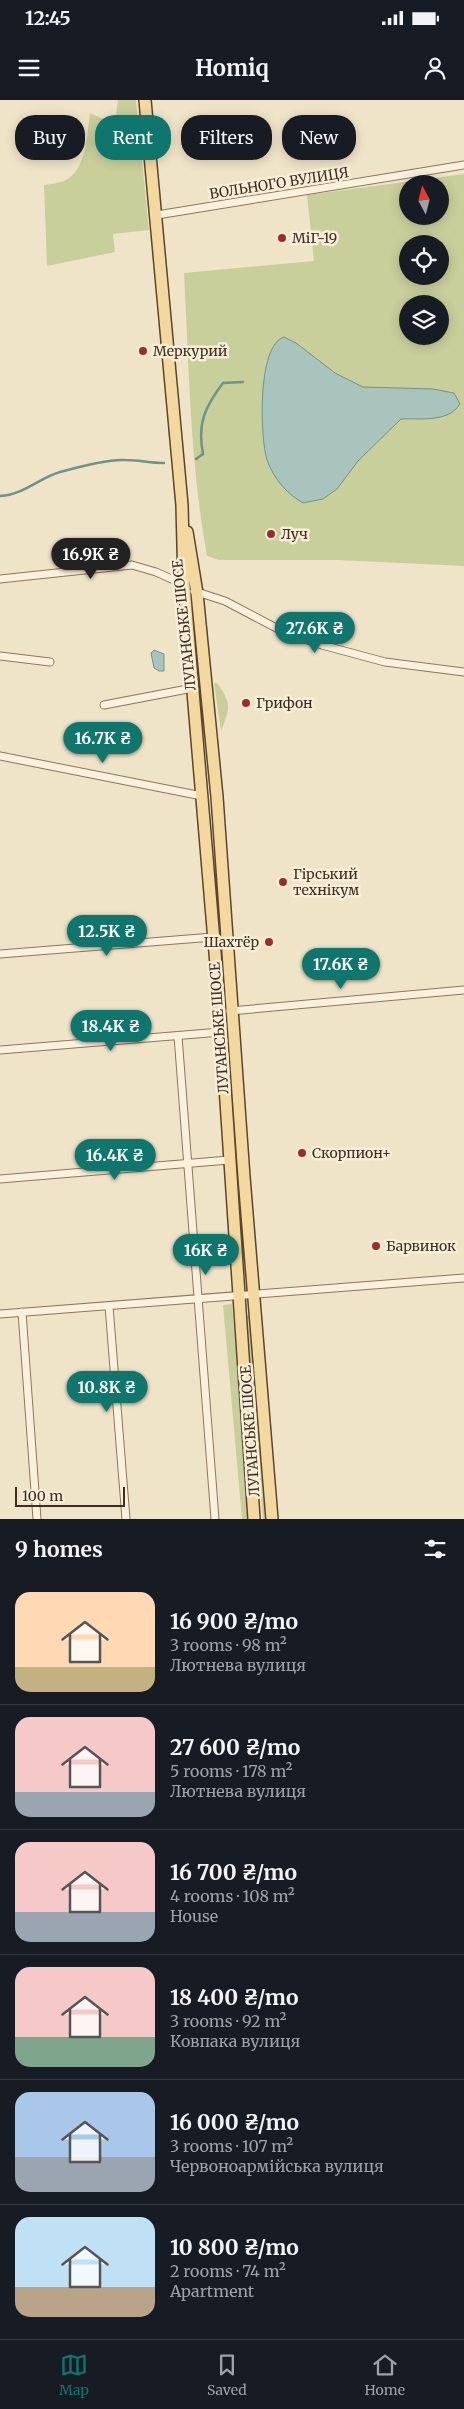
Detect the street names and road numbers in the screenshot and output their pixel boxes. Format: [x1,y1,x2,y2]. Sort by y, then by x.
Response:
street label: ВОЛЬНОГО ВУЛИЦЯ [208,163,350,203]
street label: ЛУГАНСЬКЕ ШОСЕ [168,558,200,692]
street label: ЛУГАНСЬКЕ ШОСЕ [205,961,233,1094]
street label: ЛУГАНСЬКЕ ШОСЕ [236,1364,264,1497]

